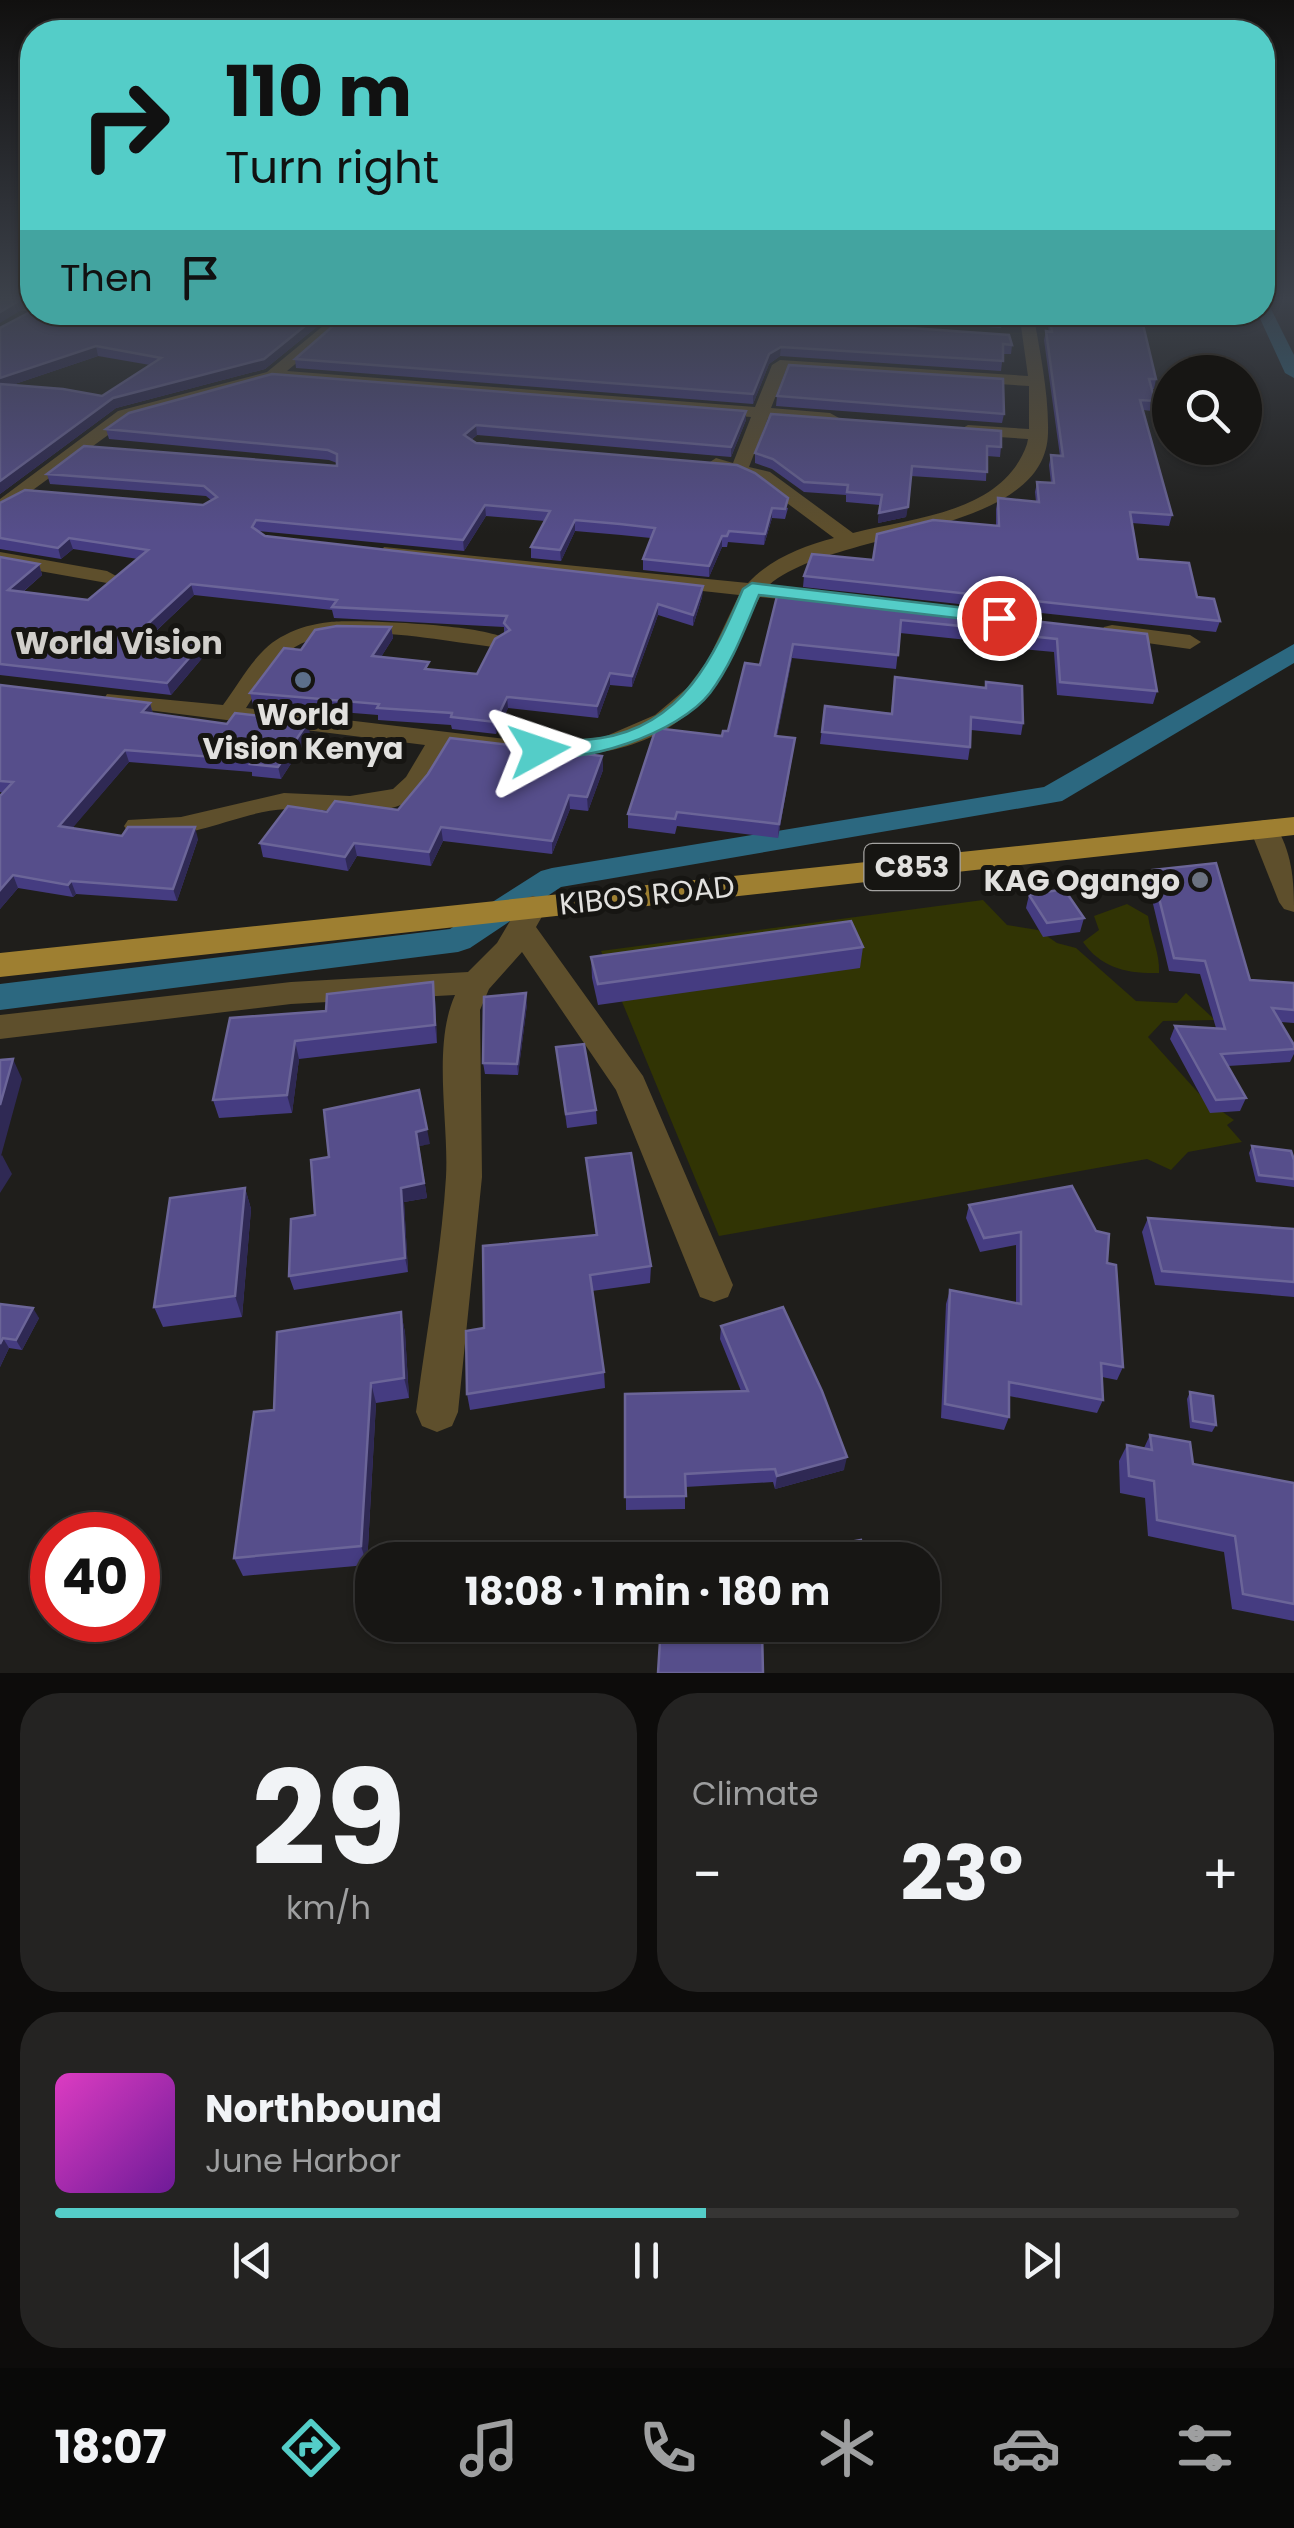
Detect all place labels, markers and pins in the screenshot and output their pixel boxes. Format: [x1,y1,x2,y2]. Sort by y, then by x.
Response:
pin [957,576,1042,661]
marker: World Vision Kenya [292,669,314,691]
place label: World Vision Kenya [203,693,403,770]
place label: KAG Ogango [984,859,1180,902]
marker: KAG Ogango [1189,869,1211,891]

